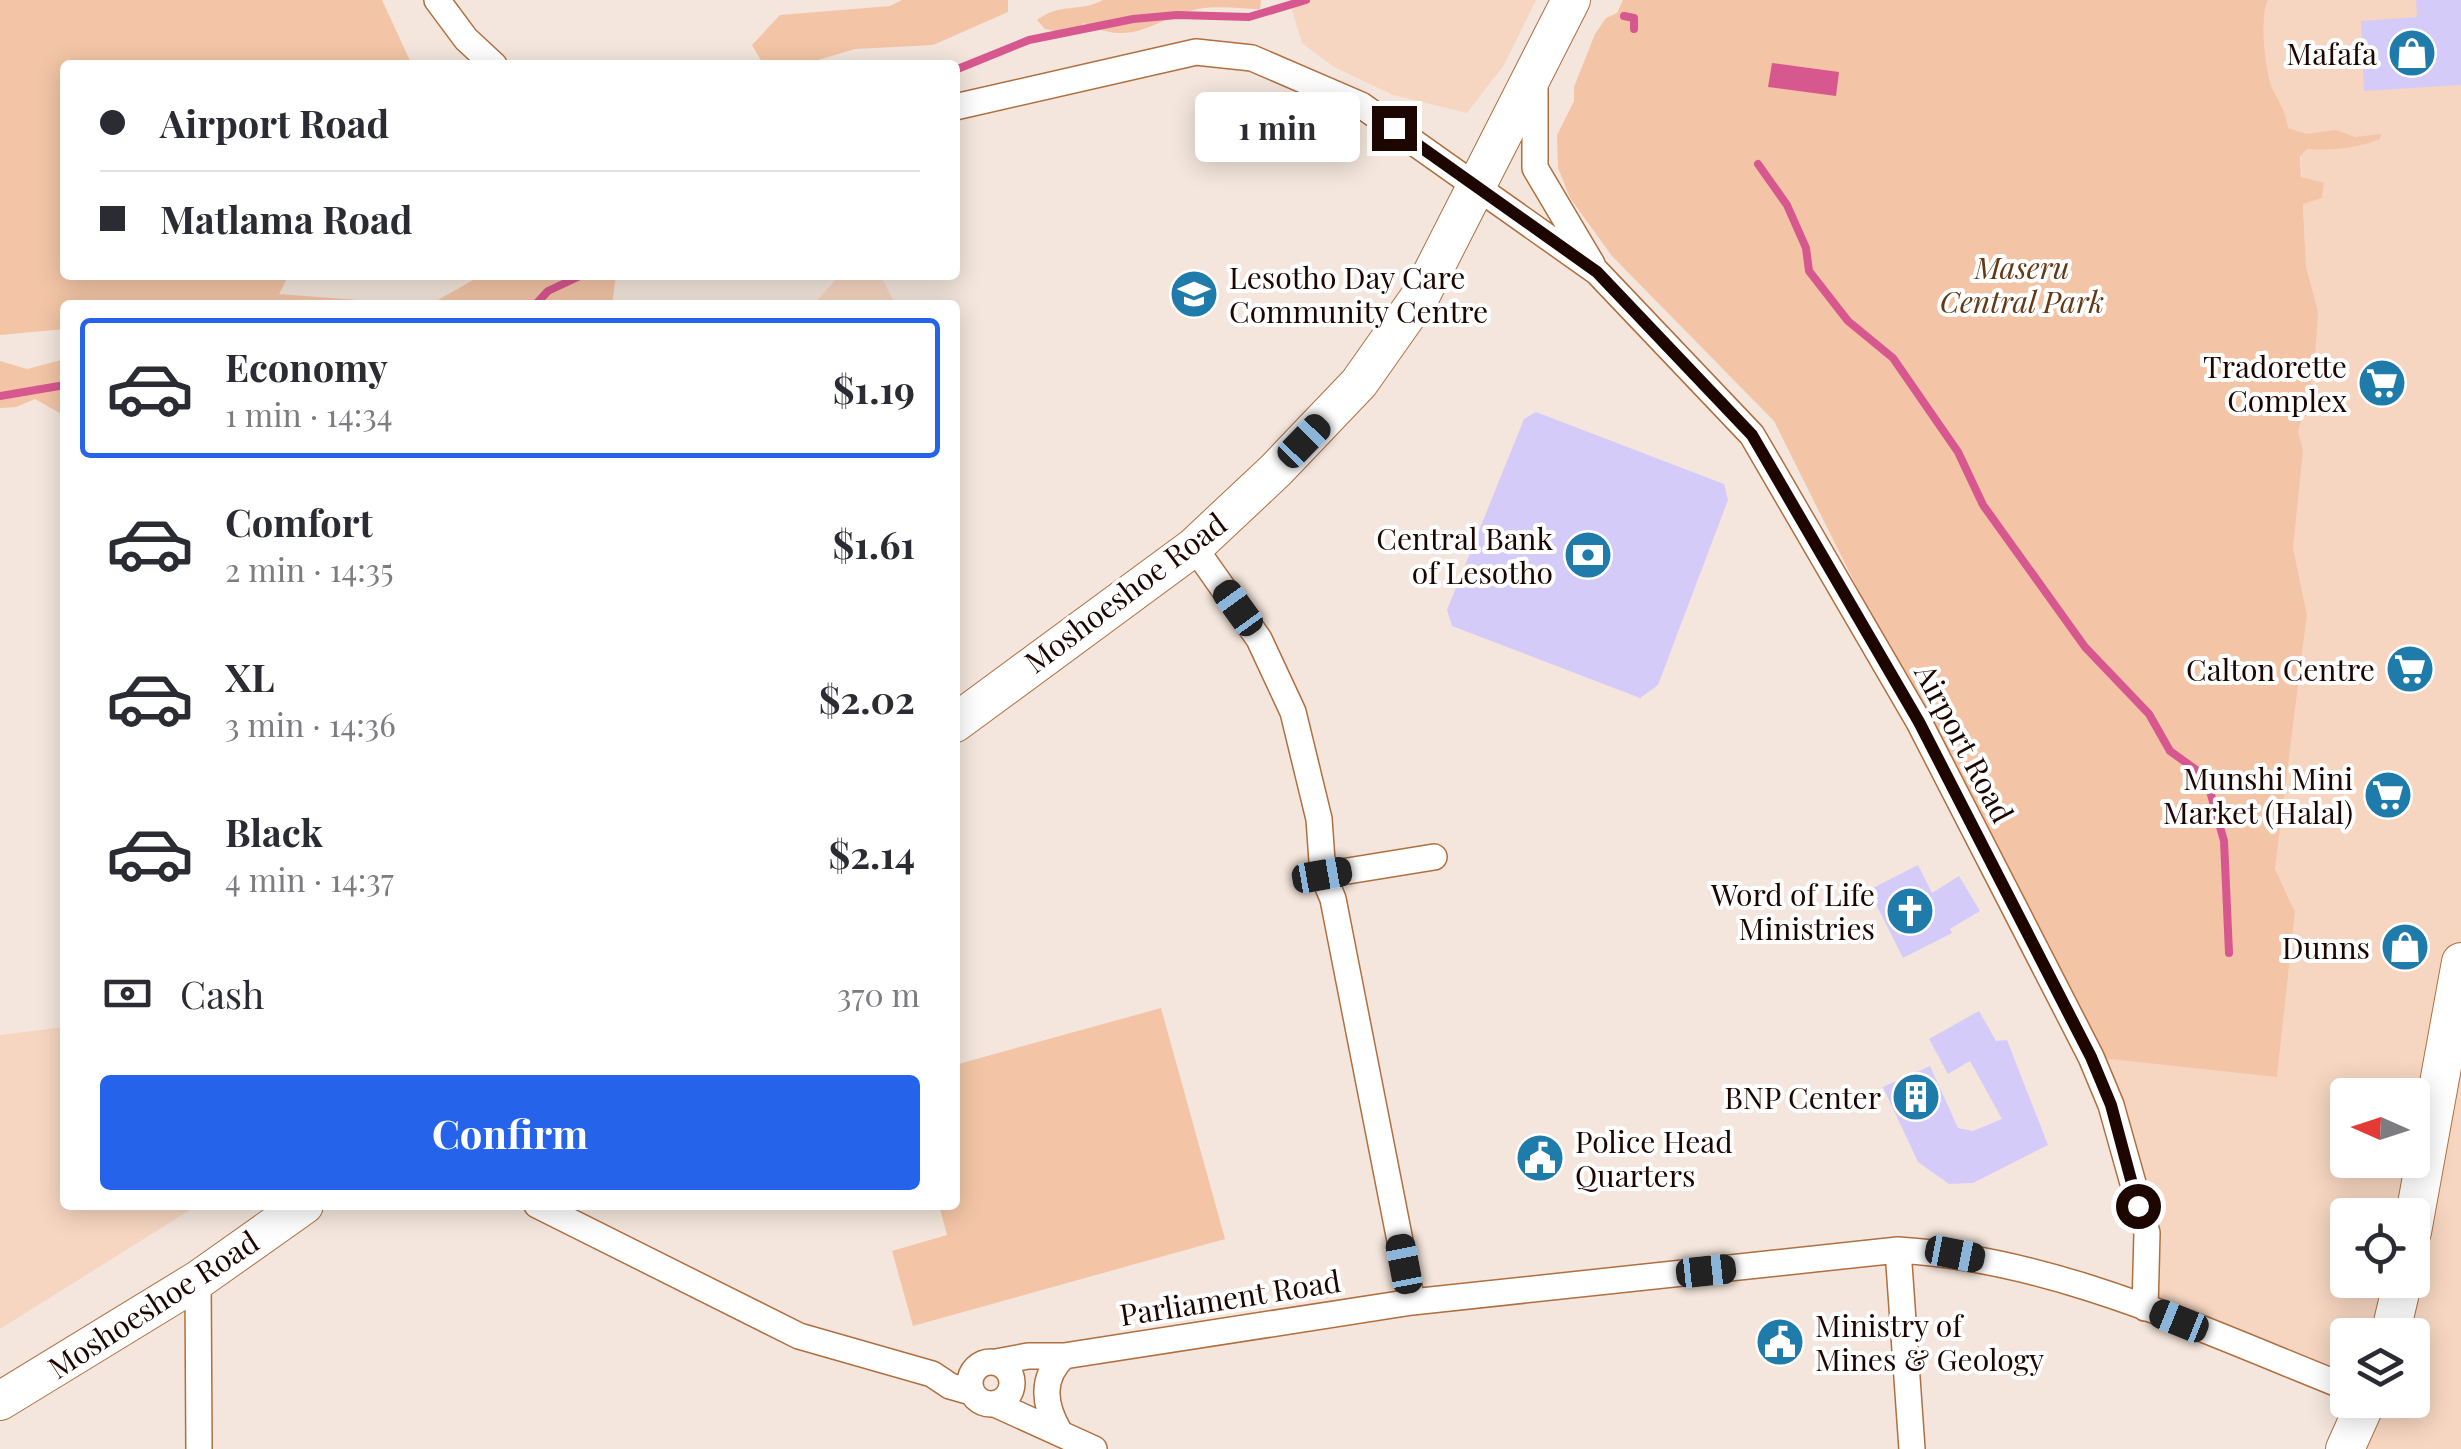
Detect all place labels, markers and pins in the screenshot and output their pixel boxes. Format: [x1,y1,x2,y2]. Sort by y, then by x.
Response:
shop icon: Mafafa [2386,27,2438,79]
place label: Mafafa [2286,33,2377,73]
place label: Lesotho Day Care Community Centre [1229,257,1488,331]
school or university icon: Lesotho Day Care Community Centre [1168,268,1220,320]
place label: Tradorette Complex [2203,346,2347,420]
supermarket icon: Tradorette Complex [2356,357,2408,409]
place label: Central Bank of Lesotho [1376,518,1553,592]
bank icon: Central Bank of Lesotho [1562,529,1614,581]
supermarket icon: Calton Centre [2384,643,2436,695]
place label: Calton Centre [2186,649,2375,689]
place label: Munshi Mini Market (Halal) [2163,758,2353,832]
supermarket icon: Munshi Mini Market (Halal) [2362,769,2414,821]
place label: Word of Life Ministries [1710,874,1875,948]
church icon: Word of Life Ministries [1884,885,1936,937]
shop icon: Dunns [2379,921,2431,973]
place label: Dunns [2282,927,2370,967]
building icon: BNP Center [1890,1071,1942,1123]
place label: BNP Center [1724,1077,1881,1117]
place label: Police Head Quarters [1575,1121,1733,1195]
public building icon: Police Head Quarters [1514,1132,1566,1184]
place label: Ministry of Mines & Geology [1815,1305,2044,1379]
public building icon: Ministry of Mines & Geology [1754,1316,1806,1368]

